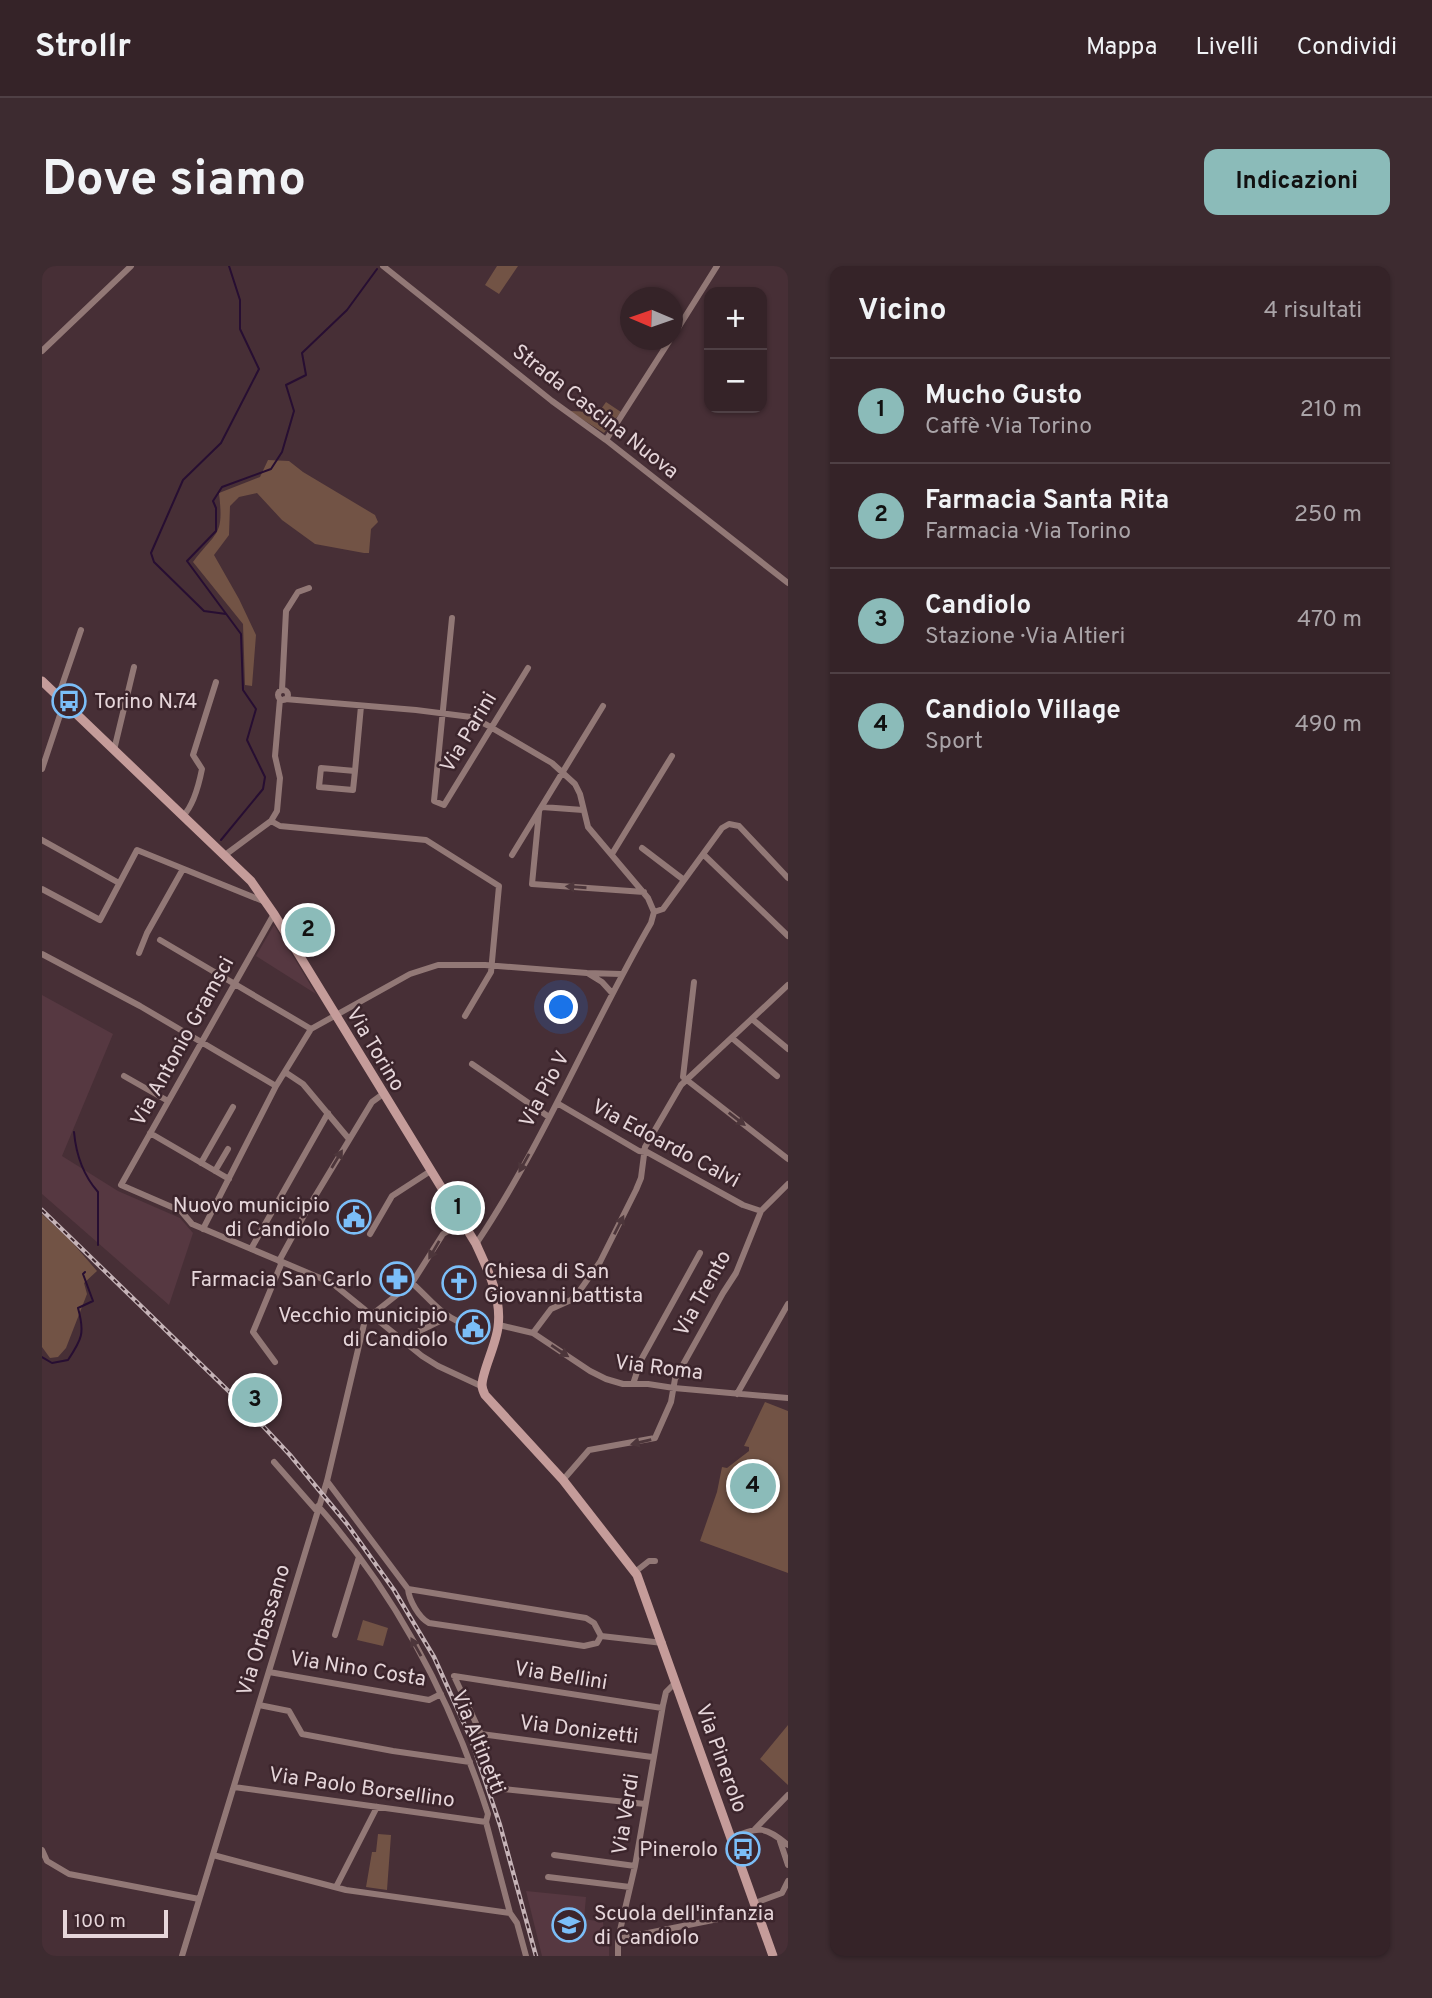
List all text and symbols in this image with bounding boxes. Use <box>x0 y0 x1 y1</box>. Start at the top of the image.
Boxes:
text: Strollr <box>35 27 131 69</box>
text: Mappa <box>1086 33 1157 63</box>
text: Livelli <box>1195 33 1259 63</box>
text: Condividi <box>1297 33 1397 63</box>
button: Indicazioni <box>1204 149 1390 215</box>
text: Dove siamo <box>42 151 306 213</box>
north arrow <box>620 287 683 350</box>
map controls <box>704 287 767 413</box>
button: + <box>704 287 767 350</box>
text: Vicino <box>858 293 947 330</box>
text: 4 risultati <box>1264 297 1362 326</box>
street label: Strada Cascina Nuova <box>506 339 684 486</box>
button: − <box>704 350 767 413</box>
text: Mucho Gusto <box>925 380 1082 413</box>
text: 1 <box>876 396 886 425</box>
text: 210 m <box>1300 396 1362 425</box>
text: Caffè · Via Torino <box>925 413 1092 442</box>
text: Farmacia Santa Rita <box>925 485 1169 518</box>
text: 2 <box>874 501 888 530</box>
text: 250 m <box>1294 501 1362 530</box>
text: Farmacia · Via Torino <box>925 518 1131 547</box>
text: Candiolo <box>925 590 1031 623</box>
text: 3 <box>874 606 888 635</box>
text: 470 m <box>1297 606 1362 635</box>
text: Stazione · Via Altieri <box>925 623 1125 652</box>
bus stop icon: Torino N.74 <box>50 682 88 720</box>
street label: Via Parini <box>435 687 504 778</box>
place label: Torino N.74 <box>94 689 197 716</box>
text: Candiolo Village <box>925 695 1121 728</box>
text: 4 <box>874 711 888 740</box>
text: 490 m <box>1295 711 1362 740</box>
text: Sport <box>925 728 983 757</box>
one-way arrow <box>564 881 586 892</box>
pin: 2 <box>285 904 331 956</box>
street label: Via Antonio Gramsci <box>125 952 241 1131</box>
your location <box>544 990 578 1024</box>
street label: Via Torino <box>339 1003 410 1097</box>
street label: Via Pio V <box>514 1047 577 1133</box>
street label: Via Edoardo Calvi <box>586 1094 744 1195</box>
one-way arrow <box>728 1112 746 1126</box>
one-way arrow <box>331 1150 343 1169</box>
one-way arrow <box>518 1153 530 1172</box>
pin: 1 <box>435 1182 481 1234</box>
place label: Nuovo municipio di Candiolo <box>173 1193 330 1244</box>
public building icon: Nuovo municipio di Candiolo <box>335 1198 373 1236</box>
one-way arrow <box>613 1215 624 1235</box>
one-way arrow <box>428 1240 440 1260</box>
street label: Via Trento <box>669 1246 738 1342</box>
place label: Chiesa di San Giovanni battista <box>484 1259 643 1310</box>
pharmacy icon: Farmacia San Carlo <box>378 1260 416 1298</box>
church icon: Chiesa di San Giovanni battista <box>440 1264 478 1302</box>
place label: Farmacia San Carlo <box>191 1267 372 1294</box>
place label: Vecchio municipio di Candiolo <box>278 1303 448 1354</box>
public building icon: Vecchio municipio di Candiolo <box>454 1308 492 1346</box>
one-way arrow <box>551 1344 569 1358</box>
street label: Via Roma <box>613 1350 705 1387</box>
pin: 3 <box>232 1374 278 1426</box>
one-way arrow <box>630 1437 652 1448</box>
pin: 4 <box>730 1460 776 1512</box>
street label: Via Orbassano <box>232 1561 297 1700</box>
one-way arrow <box>410 1637 422 1656</box>
street label: Via Nino Costa <box>288 1645 428 1694</box>
street label: Via Bellini <box>512 1656 609 1697</box>
street label: Via Altinetti <box>444 1686 511 1799</box>
street label: Via Pinerolo <box>688 1700 753 1817</box>
street label: Via Donizetti <box>518 1710 640 1751</box>
street label: Via Paolo Borsellino <box>267 1762 457 1815</box>
street label: Via Verdi <box>607 1772 646 1857</box>
bus stop icon: Pinerolo <box>724 1830 762 1868</box>
place label: Pinerolo <box>639 1837 718 1864</box>
place label: Scuola dell'infanzia di Candiolo <box>594 1901 774 1952</box>
school or university icon: Scuola dell'infanzia di Candiolo <box>550 1906 588 1944</box>
scale bar <box>63 1907 168 1939</box>
text: 100 m <box>74 1910 126 1934</box>

